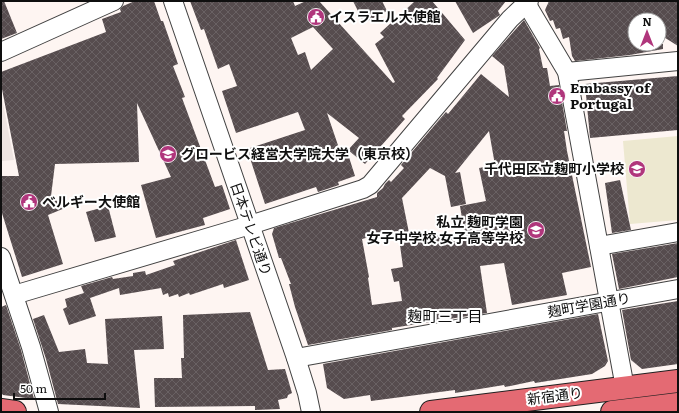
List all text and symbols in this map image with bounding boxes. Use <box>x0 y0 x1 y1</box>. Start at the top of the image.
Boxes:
place label: イスラエル大使館 <box>329 6 441 26</box>
public building icon: イスラエル大使館 <box>306 7 326 27</box>
north arrow <box>627 12 667 52</box>
text: N <box>642 13 652 29</box>
place label: Embassy of Portugal <box>570 77 652 113</box>
public building icon: Embassy of Portugal <box>547 86 567 106</box>
place label: グロービス経営大学院大学（東京校） <box>181 143 419 163</box>
school or university icon: グロービス経営大学院大学（東京校） <box>158 144 178 164</box>
place label: 千代田区立麹町小学校 <box>484 158 624 178</box>
school or university icon: 千代田区立麹町小学校 <box>627 159 647 179</box>
street label: 日本テレビ通り <box>227 179 277 278</box>
place label: ベルギー大使館 <box>42 191 140 211</box>
public building icon: ベルギー大使館 <box>19 192 39 212</box>
place label: 私立 麹町学園 女子中学校 女子高等学校 <box>366 211 523 247</box>
school or university icon: 私立 麹町学園 女子中学校 女子高等学校 <box>526 220 546 240</box>
street label: 麹町学園通り <box>546 287 632 321</box>
district label: 麹町三丁目 <box>407 304 483 327</box>
scale bar <box>14 375 105 401</box>
text: 50 m <box>20 379 47 397</box>
street label: 新宿通り <box>526 382 584 408</box>

